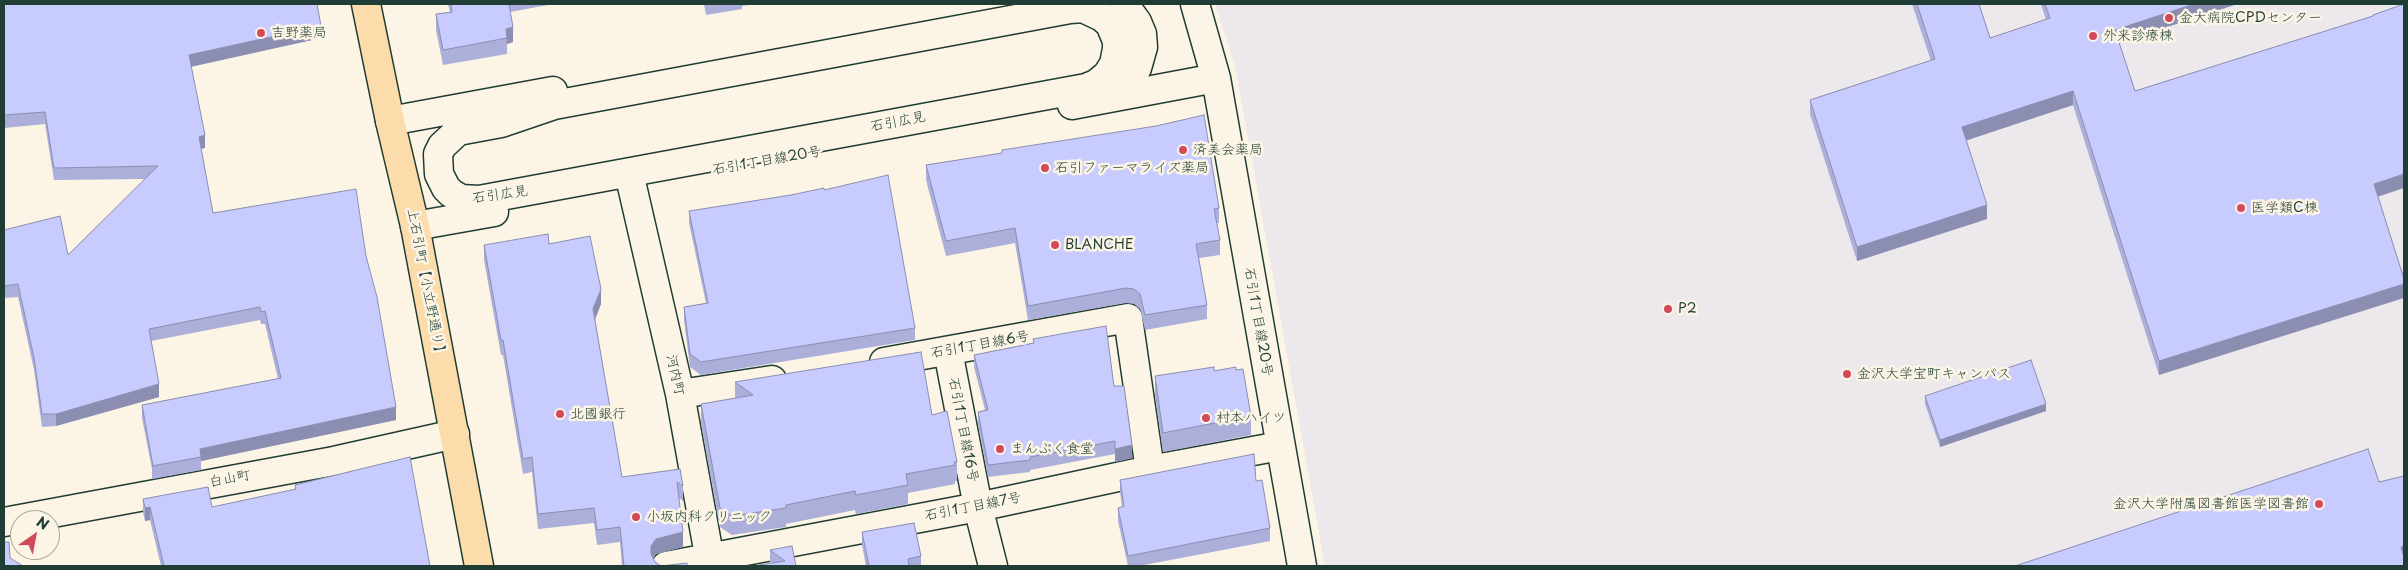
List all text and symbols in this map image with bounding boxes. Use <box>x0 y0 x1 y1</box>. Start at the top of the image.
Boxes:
place label: 金大病院CPDセンター <box>2179 10 2322 26</box>
marker: 金大病院CPDセンター <box>2163 12 2175 24</box>
place label: 吉野薬局 <box>271 25 327 41</box>
marker: 吉野薬局 <box>255 27 267 39</box>
place label: 外来診療棟 <box>2103 28 2173 44</box>
marker: 外来診療棟 <box>2087 30 2099 42</box>
street label: 石引広見 <box>869 108 927 136</box>
place label: 済美会薬局 <box>1193 142 1263 158</box>
street label: 石引1丁目線20号 <box>711 143 823 179</box>
marker: 済美会薬局 <box>1177 144 1189 156</box>
place label: 石引ファーマライズ薬局 <box>1055 160 1209 176</box>
marker: 石引ファーマライズ薬局 <box>1039 162 1051 174</box>
street label: 石引広見 <box>471 183 529 207</box>
place label: 医学類C棟 <box>2251 200 2318 216</box>
marker: 医学類C棟 <box>2235 202 2247 214</box>
street label: 上石引町【小立野通り】 <box>403 207 449 361</box>
place label: BLANCHE <box>1065 237 1134 253</box>
marker: BLANCHE <box>1049 239 1061 251</box>
street label: 石引1丁目線20号 <box>1240 266 1276 378</box>
place label: P2 <box>1678 301 1697 317</box>
marker: P2 <box>1662 303 1674 315</box>
street label: 石引1丁目線6号 <box>929 328 1031 362</box>
street label: 河内町 <box>662 353 688 397</box>
place label: 金沢大学宝町キャンパス <box>1857 366 2011 382</box>
marker: 金沢大学宝町キャンパス <box>1841 368 1853 380</box>
street label: 石引1丁目線16号 <box>945 376 981 484</box>
place label: 北國銀行 <box>570 406 626 422</box>
marker: 北國銀行 <box>554 408 566 420</box>
place label: 村本ハイツ <box>1216 410 1286 426</box>
marker: 村本ハイツ <box>1200 412 1212 424</box>
place label: まんぷく食堂 <box>1010 441 1094 457</box>
marker: まんぷく食堂 <box>994 443 1006 455</box>
street label: 白山町 <box>208 467 252 491</box>
street label: 石引1丁目線7号 <box>923 489 1023 525</box>
place label: 金沢大学附属図書館医学図書館 <box>2113 496 2309 512</box>
marker: 金沢大学附属図書館医学図書館 <box>2313 498 2325 510</box>
place label: 小坂内科クリニック <box>646 509 772 525</box>
north arrow <box>10 510 60 560</box>
text: N <box>33 511 53 535</box>
marker: 小坂内科クリニック <box>630 511 642 523</box>

